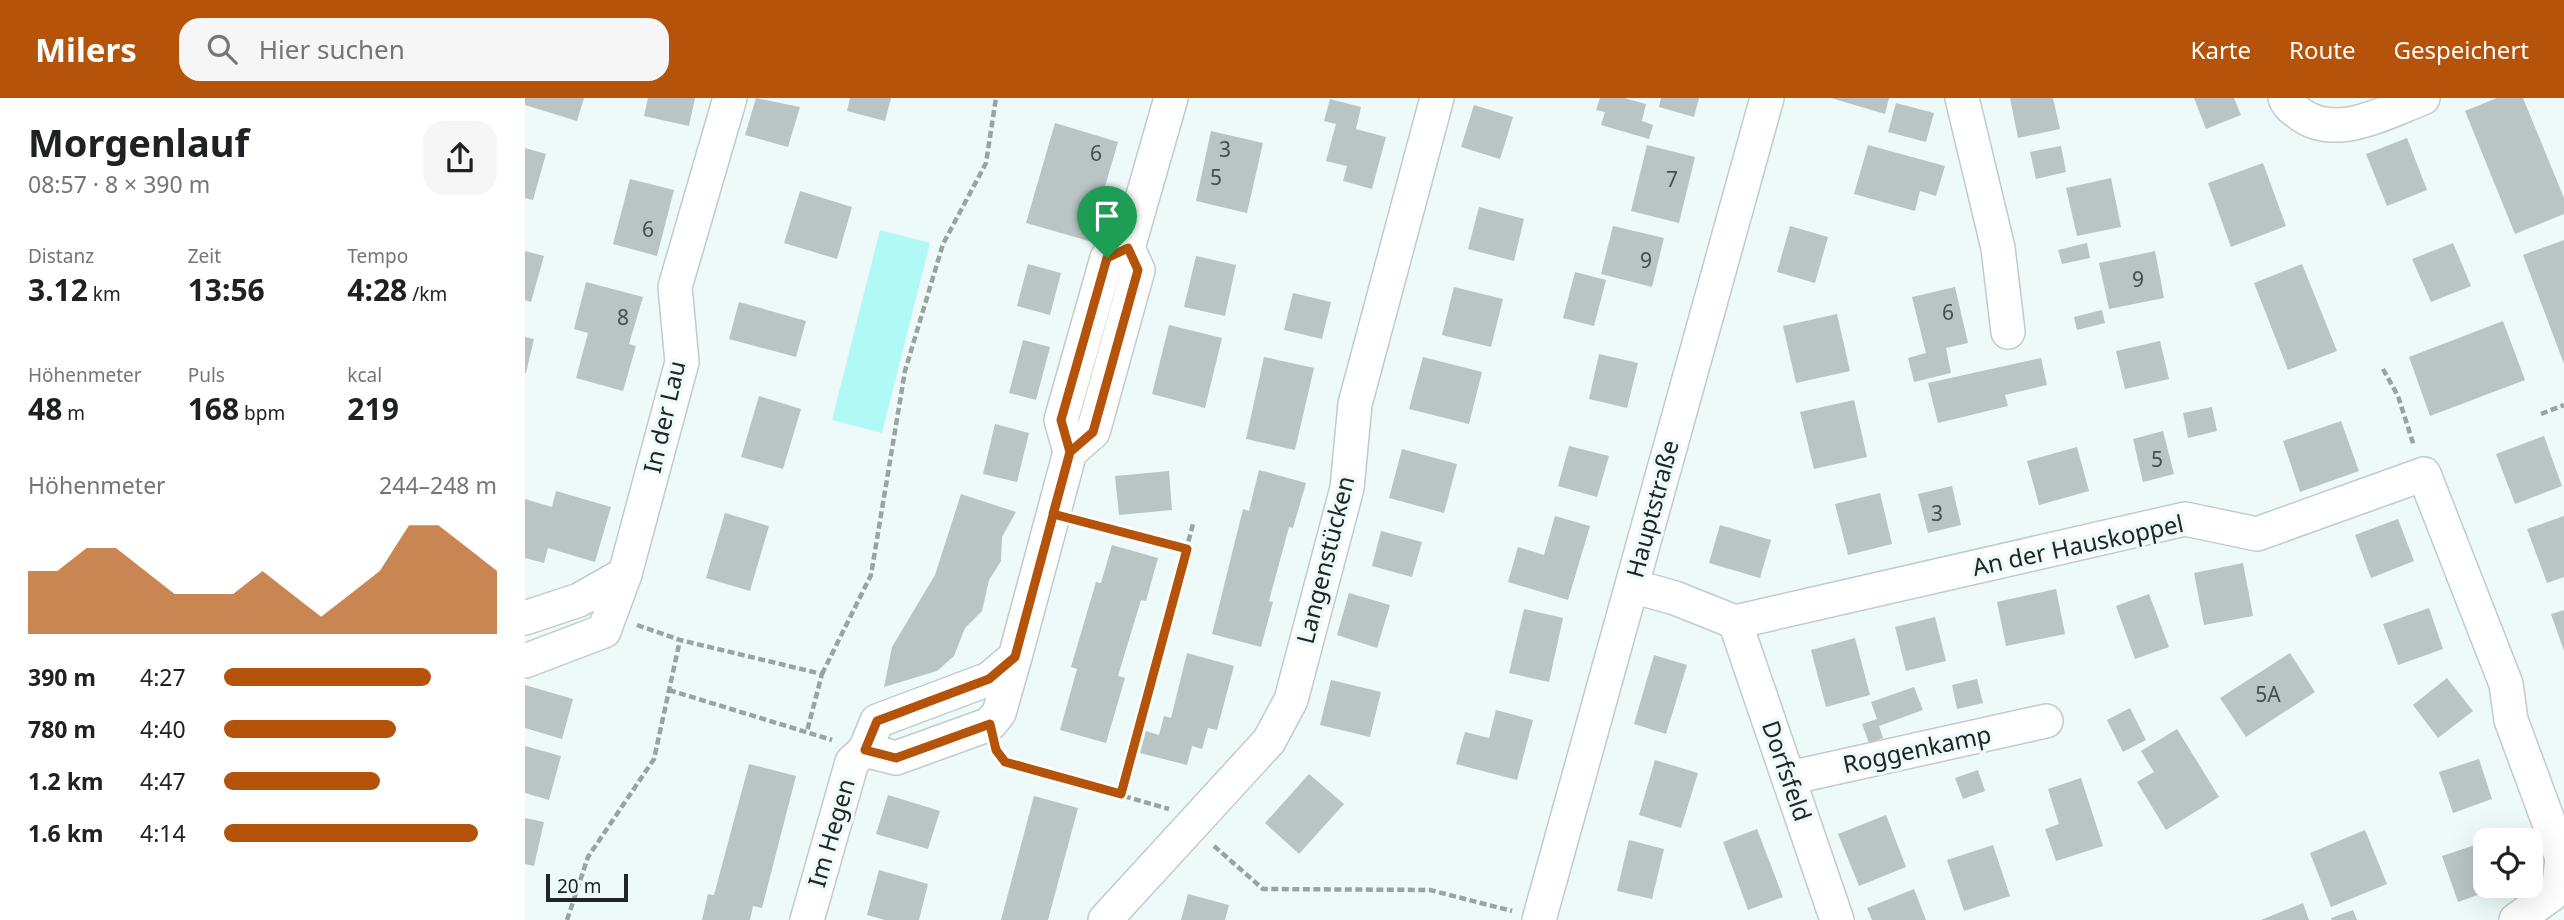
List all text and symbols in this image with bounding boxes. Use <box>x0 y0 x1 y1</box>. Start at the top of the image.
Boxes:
search box <box>179 18 669 81</box>
text: Milers <box>35 27 137 72</box>
icon: search <box>203 30 241 68</box>
text: Hier suchen <box>259 31 405 67</box>
text: Karte <box>2191 33 2251 66</box>
text: Route <box>2289 33 2356 66</box>
text: Gespeichert <box>2394 33 2529 66</box>
text: Morgenlauf <box>28 116 249 168</box>
button: share <box>423 121 497 195</box>
house number: 3 <box>1219 135 1231 163</box>
house number: 6 <box>1090 139 1102 167</box>
house number: 5 <box>1210 163 1222 191</box>
house number: 7 <box>1666 165 1678 193</box>
text: 08:57 · 8 × 390 m <box>28 168 210 200</box>
pin <box>1077 186 1137 258</box>
icon: arrive <box>1088 197 1126 235</box>
house number: 6 <box>642 215 654 243</box>
text: Distanz <box>28 243 94 269</box>
text: Zeit <box>188 243 221 269</box>
text: Tempo <box>347 243 408 269</box>
house number: 9 <box>1640 246 1652 274</box>
house number: 9 <box>2132 265 2144 293</box>
text: 3.12 <box>28 269 88 310</box>
text: 13:56 <box>188 269 265 310</box>
text: 4:28 <box>347 269 407 310</box>
text: km <box>88 281 121 307</box>
text: /km <box>407 281 447 307</box>
house number: 6 <box>1942 298 1954 326</box>
house number: 8 <box>617 303 629 331</box>
street label: In der Lau <box>635 357 692 476</box>
text: Höhenmeter <box>28 362 142 388</box>
text: Puls <box>188 362 225 388</box>
text: kcal <box>347 362 382 388</box>
text: 48 <box>28 388 62 429</box>
text: 168 <box>188 388 239 429</box>
text: 219 <box>347 388 399 429</box>
text: m <box>62 400 85 426</box>
text: bpm <box>239 400 285 426</box>
street label: Hauptstraße <box>1617 436 1686 581</box>
house number: 5 <box>2151 445 2163 473</box>
text: Höhenmeter <box>28 469 166 501</box>
text: 244–248 m <box>379 469 497 501</box>
street label: Langenstücken <box>1288 472 1361 647</box>
house number: 3 <box>1931 499 1943 527</box>
street label: An der Hauskoppel <box>1969 506 2186 583</box>
text: 390 m <box>28 661 96 693</box>
text: 4:27 <box>140 661 186 693</box>
house number: 5A <box>2255 680 2281 708</box>
text: 780 m <box>28 713 96 745</box>
text: 4:40 <box>140 713 186 745</box>
street label: Dorfsfeld <box>1755 716 1820 825</box>
street label: Roggenkamp <box>1839 717 1994 780</box>
text: 1.2 km <box>28 765 103 797</box>
text: 4:47 <box>140 765 186 797</box>
street label: Im Hegen <box>799 775 862 891</box>
text: 1.6 km <box>28 817 103 849</box>
text: 4:14 <box>140 817 186 849</box>
map controls <box>2473 828 2543 898</box>
button: locate <box>2473 828 2543 898</box>
scale bar <box>546 871 628 903</box>
text: 20 m <box>557 873 601 899</box>

